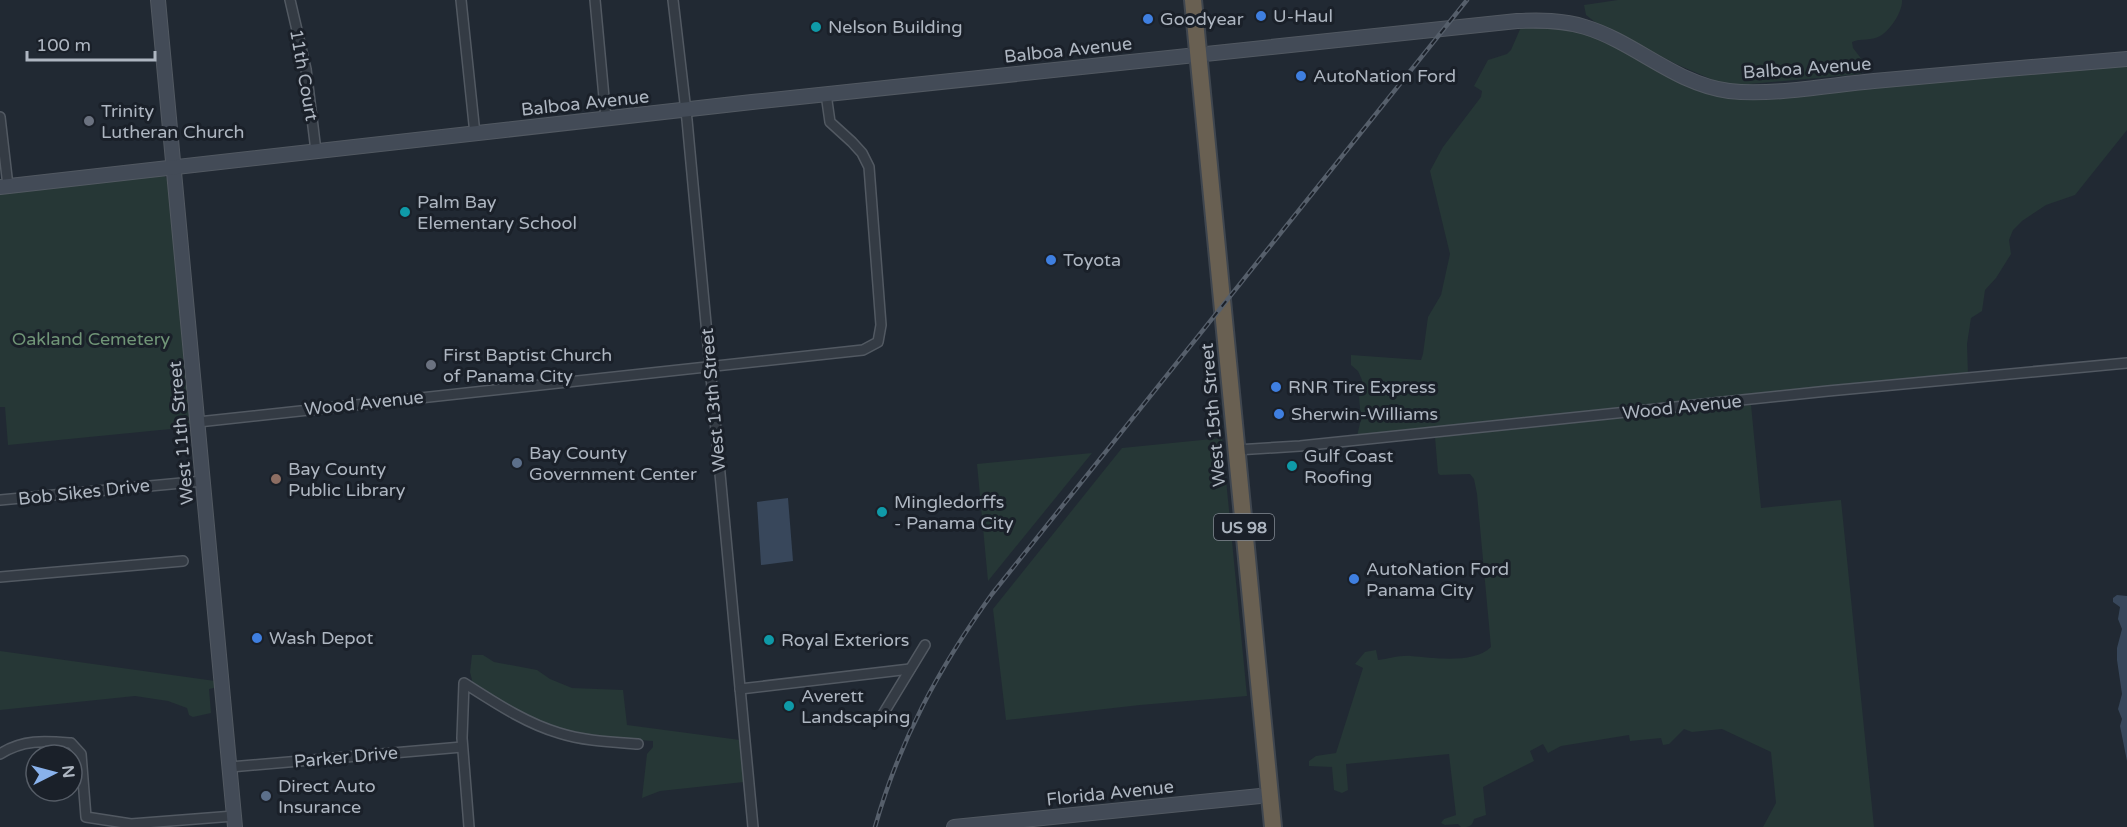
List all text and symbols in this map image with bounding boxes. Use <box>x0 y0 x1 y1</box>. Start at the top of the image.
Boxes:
place label: U-Haul <box>1273 5 1333 27</box>
place label: Goodyear <box>1160 8 1244 30</box>
marker: U-Haul <box>1254 9 1268 23</box>
marker: Goodyear <box>1141 12 1155 26</box>
place label: Nelson Building <box>828 16 963 38</box>
marker: Nelson Building <box>809 20 823 34</box>
scale bar <box>27 24 154 62</box>
street label: 11th Court <box>285 27 323 123</box>
street label: Balboa Avenue <box>1003 32 1133 68</box>
text: 100 m <box>36 34 91 56</box>
street label: Balboa Avenue <box>1742 53 1872 83</box>
place label: AutoNation Ford <box>1313 65 1456 87</box>
marker: AutoNation Ford <box>1294 69 1308 83</box>
street label: Balboa Avenue <box>520 85 650 121</box>
place label: Trinity Lutheran Church <box>101 100 245 143</box>
marker: Trinity Lutheran Church <box>82 114 96 128</box>
place label: Palm Bay Elementary School <box>417 191 577 234</box>
marker: Palm Bay Elementary School <box>398 205 412 219</box>
place label: Toyota <box>1063 249 1121 271</box>
marker: Toyota <box>1044 253 1058 267</box>
street label: West 13th Street <box>696 327 730 473</box>
park label: Oakland Cemetery <box>12 328 171 350</box>
street label: West 15th Street <box>1196 342 1230 488</box>
place label: First Baptist Church of Panama City <box>443 344 612 387</box>
marker: First Baptist Church of Panama City <box>424 358 438 372</box>
street label: West 11th Street <box>164 360 198 506</box>
place label: RNR Tire Express <box>1288 376 1436 398</box>
marker: RNR Tire Express <box>1269 380 1283 394</box>
street label: Wood Avenue <box>303 386 425 420</box>
street label: Wood Avenue <box>1621 390 1743 424</box>
place label: Sherwin-Williams <box>1291 403 1438 425</box>
marker: Sherwin-Williams <box>1272 407 1286 421</box>
place label: Bay County Government Center <box>529 442 697 485</box>
place label: Gulf Coast Roofing <box>1304 445 1393 488</box>
marker: Bay County Government Center <box>510 456 524 470</box>
place label: Bay County Public Library <box>288 458 406 501</box>
marker: Gulf Coast Roofing <box>1285 459 1299 473</box>
marker: Bay County Public Library <box>269 472 283 486</box>
street label: Bob Sikes Drive <box>17 474 151 510</box>
place label: Mingledorffs - Panama City <box>894 491 1014 534</box>
marker: Mingledorffs - Panama City <box>875 505 889 519</box>
road number: US 98 <box>1214 514 1274 540</box>
place label: AutoNation Ford Panama City <box>1366 558 1509 601</box>
marker: AutoNation Ford Panama City <box>1347 572 1361 586</box>
place label: Wash Depot <box>269 627 373 649</box>
place label: Royal Exteriors <box>781 629 909 651</box>
marker: Wash Depot <box>250 631 264 645</box>
marker: Royal Exteriors <box>762 633 776 647</box>
place label: Averett Landscaping <box>801 685 910 728</box>
marker: Averett Landscaping <box>782 699 796 713</box>
street label: Parker Drive <box>293 741 399 773</box>
north arrow <box>24 743 84 803</box>
text: N <box>57 764 79 779</box>
place label: Direct Auto Insurance <box>278 775 376 818</box>
street label: Florida Avenue <box>1045 775 1175 811</box>
marker: Direct Auto Insurance <box>259 789 273 803</box>

